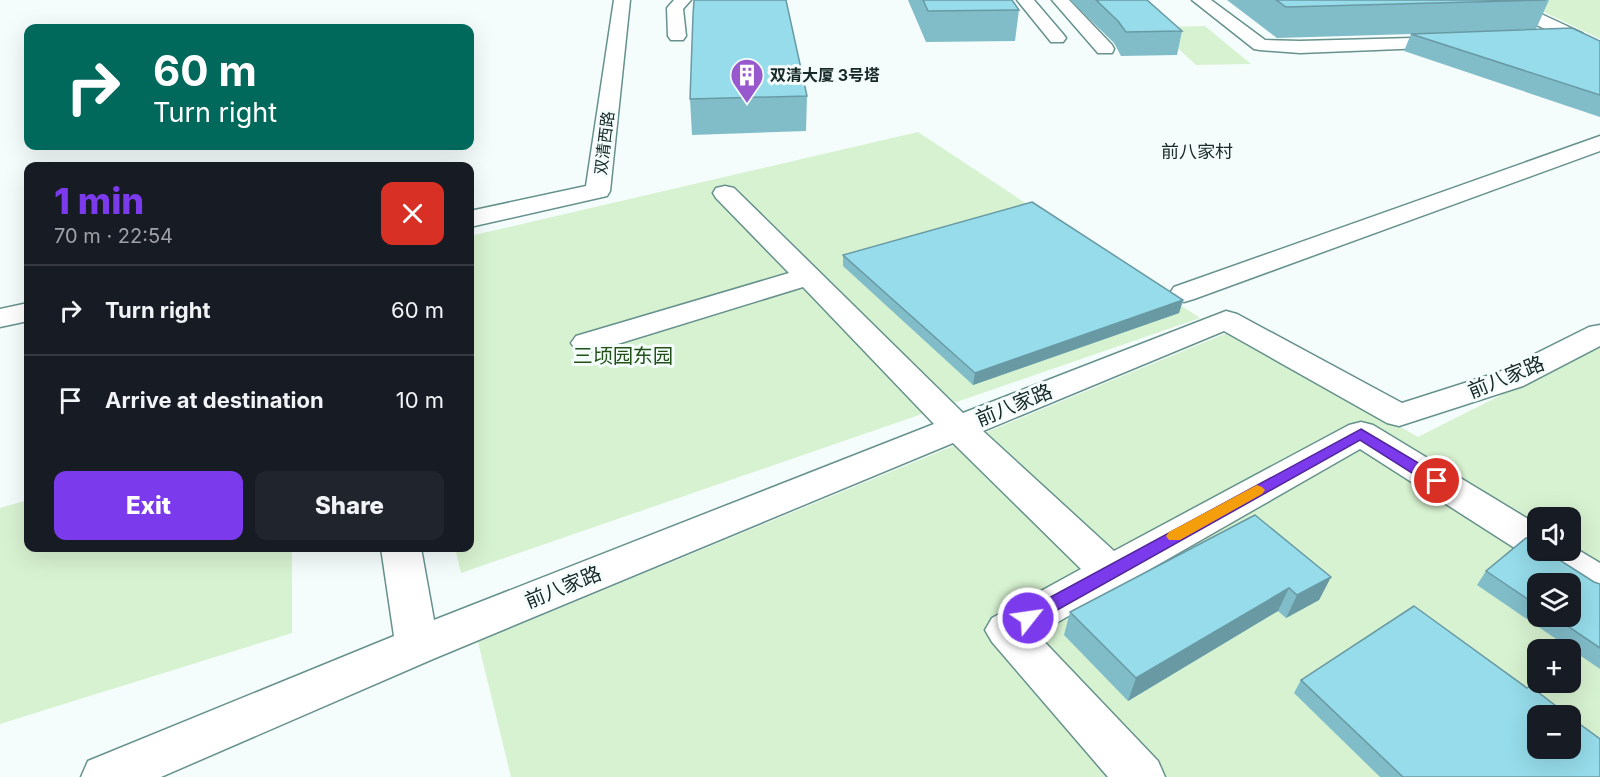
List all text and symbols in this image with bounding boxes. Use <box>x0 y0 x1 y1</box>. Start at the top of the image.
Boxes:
text: 60 m <box>153 45 257 96</box>
icon: right <box>54 48 132 126</box>
building icon: 双清大厦 3号塔 <box>729 57 765 104</box>
place label: 双清大厦 3号塔 <box>770 65 880 85</box>
text: Turn right <box>153 96 277 129</box>
street label: 双清西路 <box>590 110 618 176</box>
district label: 前八家村 <box>1161 141 1233 162</box>
text: 1 min <box>54 179 144 223</box>
button: close <box>381 182 444 245</box>
text: 70 m · 22:54 <box>54 224 173 248</box>
icon: right <box>54 294 87 327</box>
text: Turn right <box>105 297 211 323</box>
text: 60 m <box>391 297 444 323</box>
park label: 三顷园东园 <box>573 344 673 368</box>
street label: 前八家路 <box>1464 351 1548 403</box>
street label: 前八家路 <box>972 379 1056 431</box>
icon: arrive <box>54 384 87 417</box>
text: Arrive at destination <box>105 387 324 413</box>
text: 10 m <box>396 387 444 413</box>
pin <box>1411 455 1462 506</box>
icon: arrive <box>1420 464 1453 497</box>
button: Exit <box>54 471 243 540</box>
button: Share <box>255 471 444 540</box>
map controls <box>1527 507 1581 759</box>
button: sound <box>1527 507 1581 561</box>
street label: 前八家路 <box>521 561 605 613</box>
button: layers <box>1527 573 1581 627</box>
position arrow <box>996 586 1060 650</box>
button: + <box>1527 639 1581 693</box>
button: − <box>1527 705 1581 759</box>

